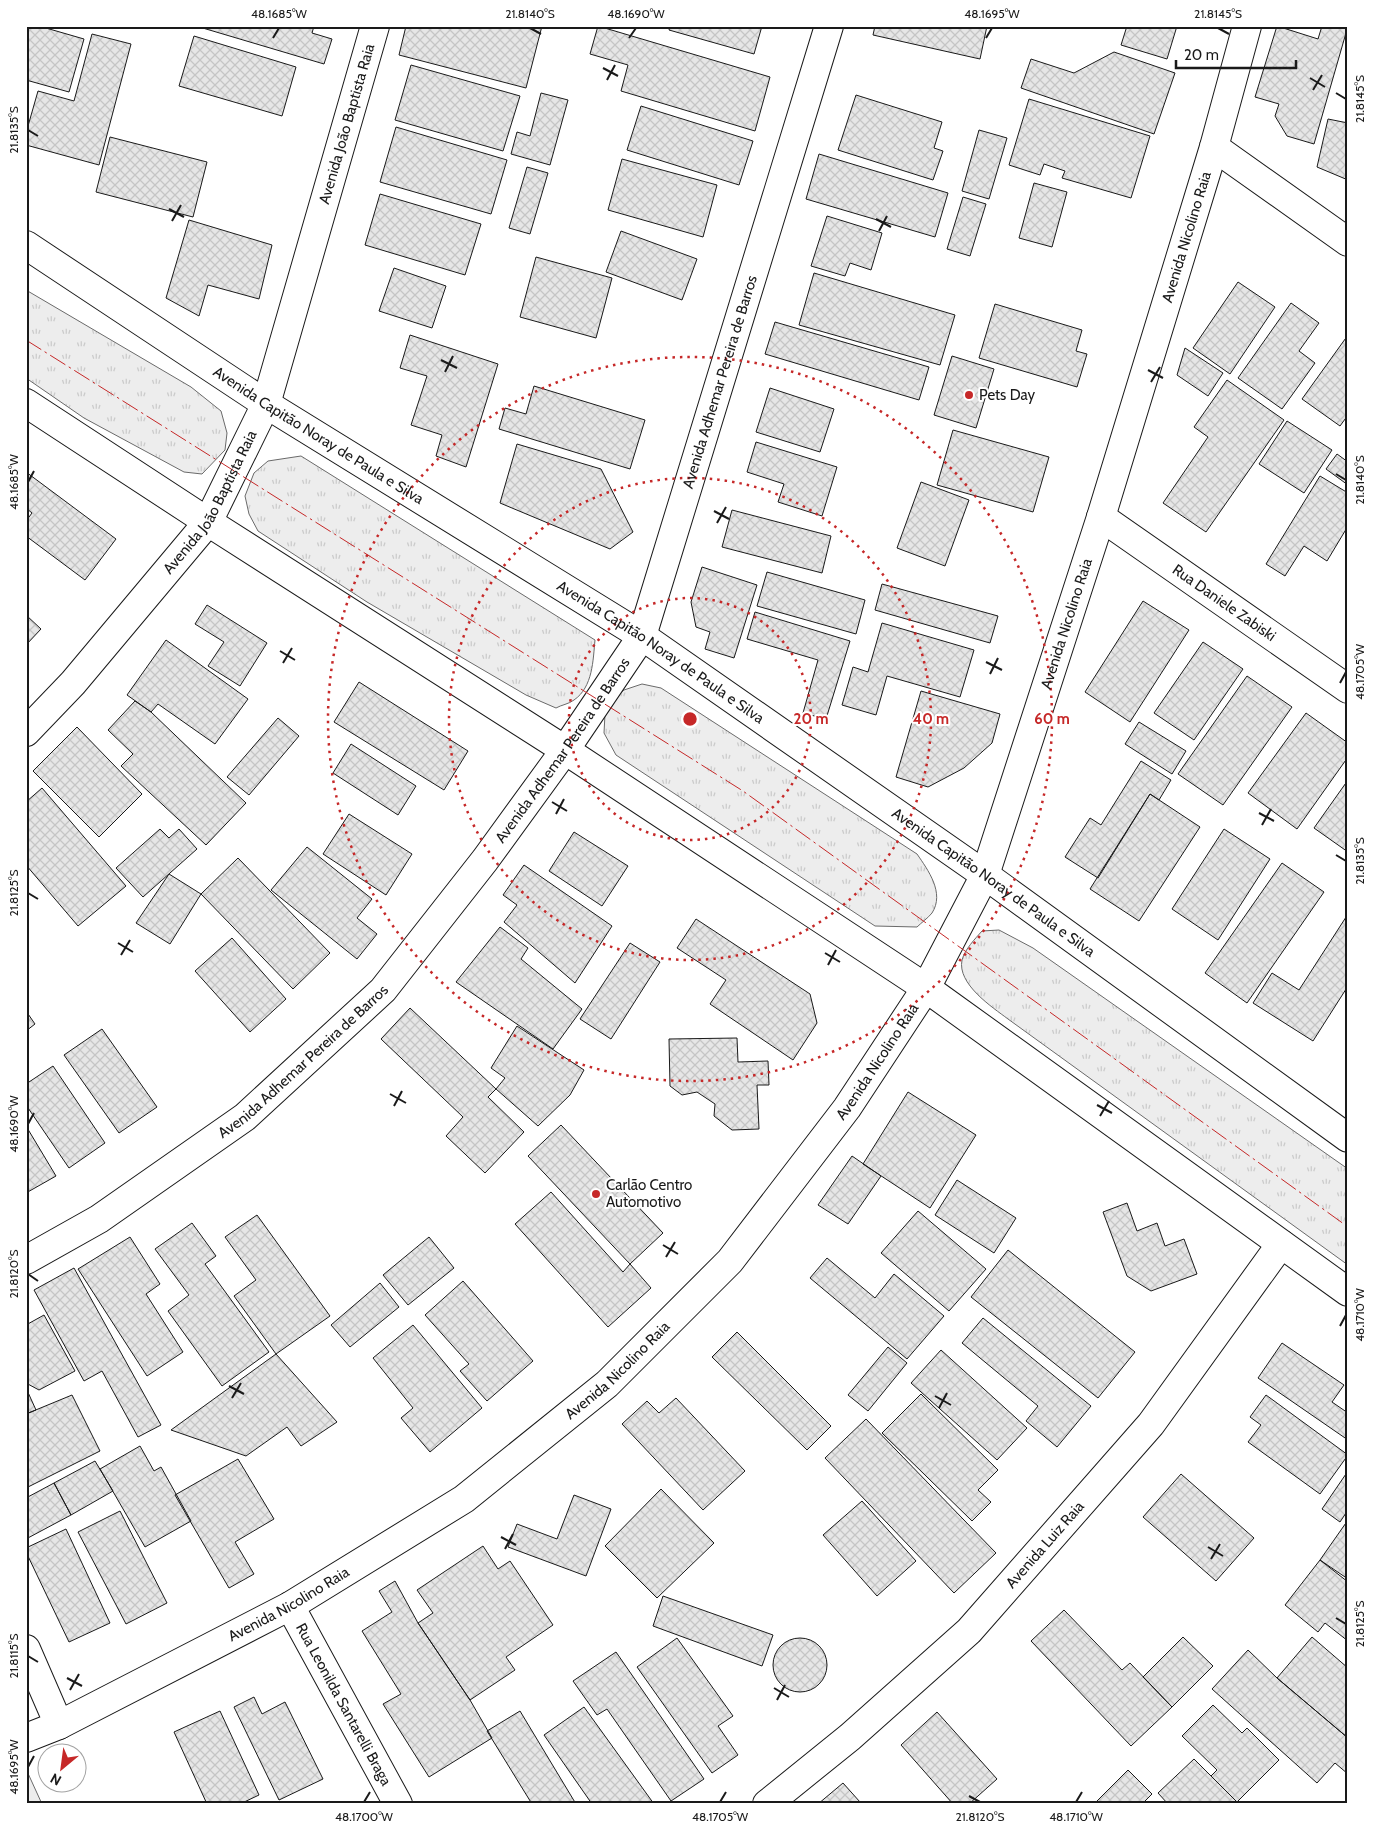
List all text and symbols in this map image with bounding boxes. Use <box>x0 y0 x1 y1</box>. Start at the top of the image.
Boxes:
text: 48.1685°W <box>251 6 308 21</box>
text: 21.8140°S <box>505 6 555 21</box>
text: 48.1690°W <box>607 6 665 21</box>
text: 48.1695°W <box>964 6 1020 21</box>
text: 21.8145°S <box>1194 6 1242 21</box>
scale bar <box>1176 38 1296 70</box>
street label: Avenida João Baptista Raia <box>315 41 379 206</box>
text: 20 m <box>1184 46 1219 64</box>
text: 21.8145°S <box>1352 75 1367 123</box>
text: 21.8135°S <box>6 106 21 154</box>
street label: Avenida Nicolino Raia <box>1158 168 1215 305</box>
street label: Avenida Adhemar Pereira de Barros <box>679 273 761 491</box>
street label: Avenida Capitão Noray de Paula e Silva <box>210 363 428 508</box>
place label: Pets Day <box>979 386 1035 404</box>
marker: Pets Day <box>963 389 975 401</box>
street label: Avenida João Baptista Raia <box>159 427 261 578</box>
text: 48.1685°W <box>6 453 21 510</box>
text: 21.8140°S <box>1352 455 1367 505</box>
street label: Avenida Nicolino Raia <box>1037 555 1096 691</box>
street label: Rua Daniele Zabiski <box>1169 560 1279 645</box>
street label: Avenida Capitão Noray de Paula e Silva <box>554 577 768 728</box>
text: 48.1705°W <box>1352 643 1367 700</box>
street label: Avenida Adhemar Pereira de Barros <box>492 654 634 846</box>
centre of rings <box>681 710 699 728</box>
text: 20 m <box>794 710 828 728</box>
text: 40 m <box>913 710 949 728</box>
text: 60 m <box>1034 710 1070 728</box>
street label: Avenida Capitão Noray de Paula e Silva <box>889 804 1099 961</box>
text: 21.8135°S <box>1352 837 1367 885</box>
text: 21.8125°S <box>6 869 21 917</box>
street label: Avenida Adhemar Pereira de Barros <box>215 982 392 1142</box>
street label: Avenida Nicolino Raia <box>832 999 923 1124</box>
text: 48.1690°W <box>6 1095 21 1153</box>
place label: Carlão Centro Automotivo <box>606 1176 692 1211</box>
marker: Carlão Centro Automotivo <box>590 1188 602 1200</box>
text: 21.8120°S <box>6 1249 21 1299</box>
text: 48.1710°W <box>1352 1288 1367 1342</box>
street label: Avenida Nicolino Raia <box>562 1317 674 1423</box>
street label: Avenida Luiz Raia <box>1002 1497 1088 1592</box>
street label: Avenida Nicolino Raia <box>225 1562 353 1645</box>
text: 21.8125°S <box>1352 1600 1367 1648</box>
street label: Rua Leonilda Santarelli Braga <box>292 1620 396 1789</box>
text: 21.8115°S <box>6 1634 21 1678</box>
text: 48.1695°W <box>6 1739 21 1795</box>
north arrow <box>38 1742 88 1792</box>
text: N <box>47 1769 64 1790</box>
text: 48.1700°W <box>335 1809 394 1824</box>
text: 48.1705°W <box>692 1809 749 1824</box>
text: 21.8120°S <box>955 1809 1005 1824</box>
text: 48.1710°W <box>1049 1809 1103 1824</box>

